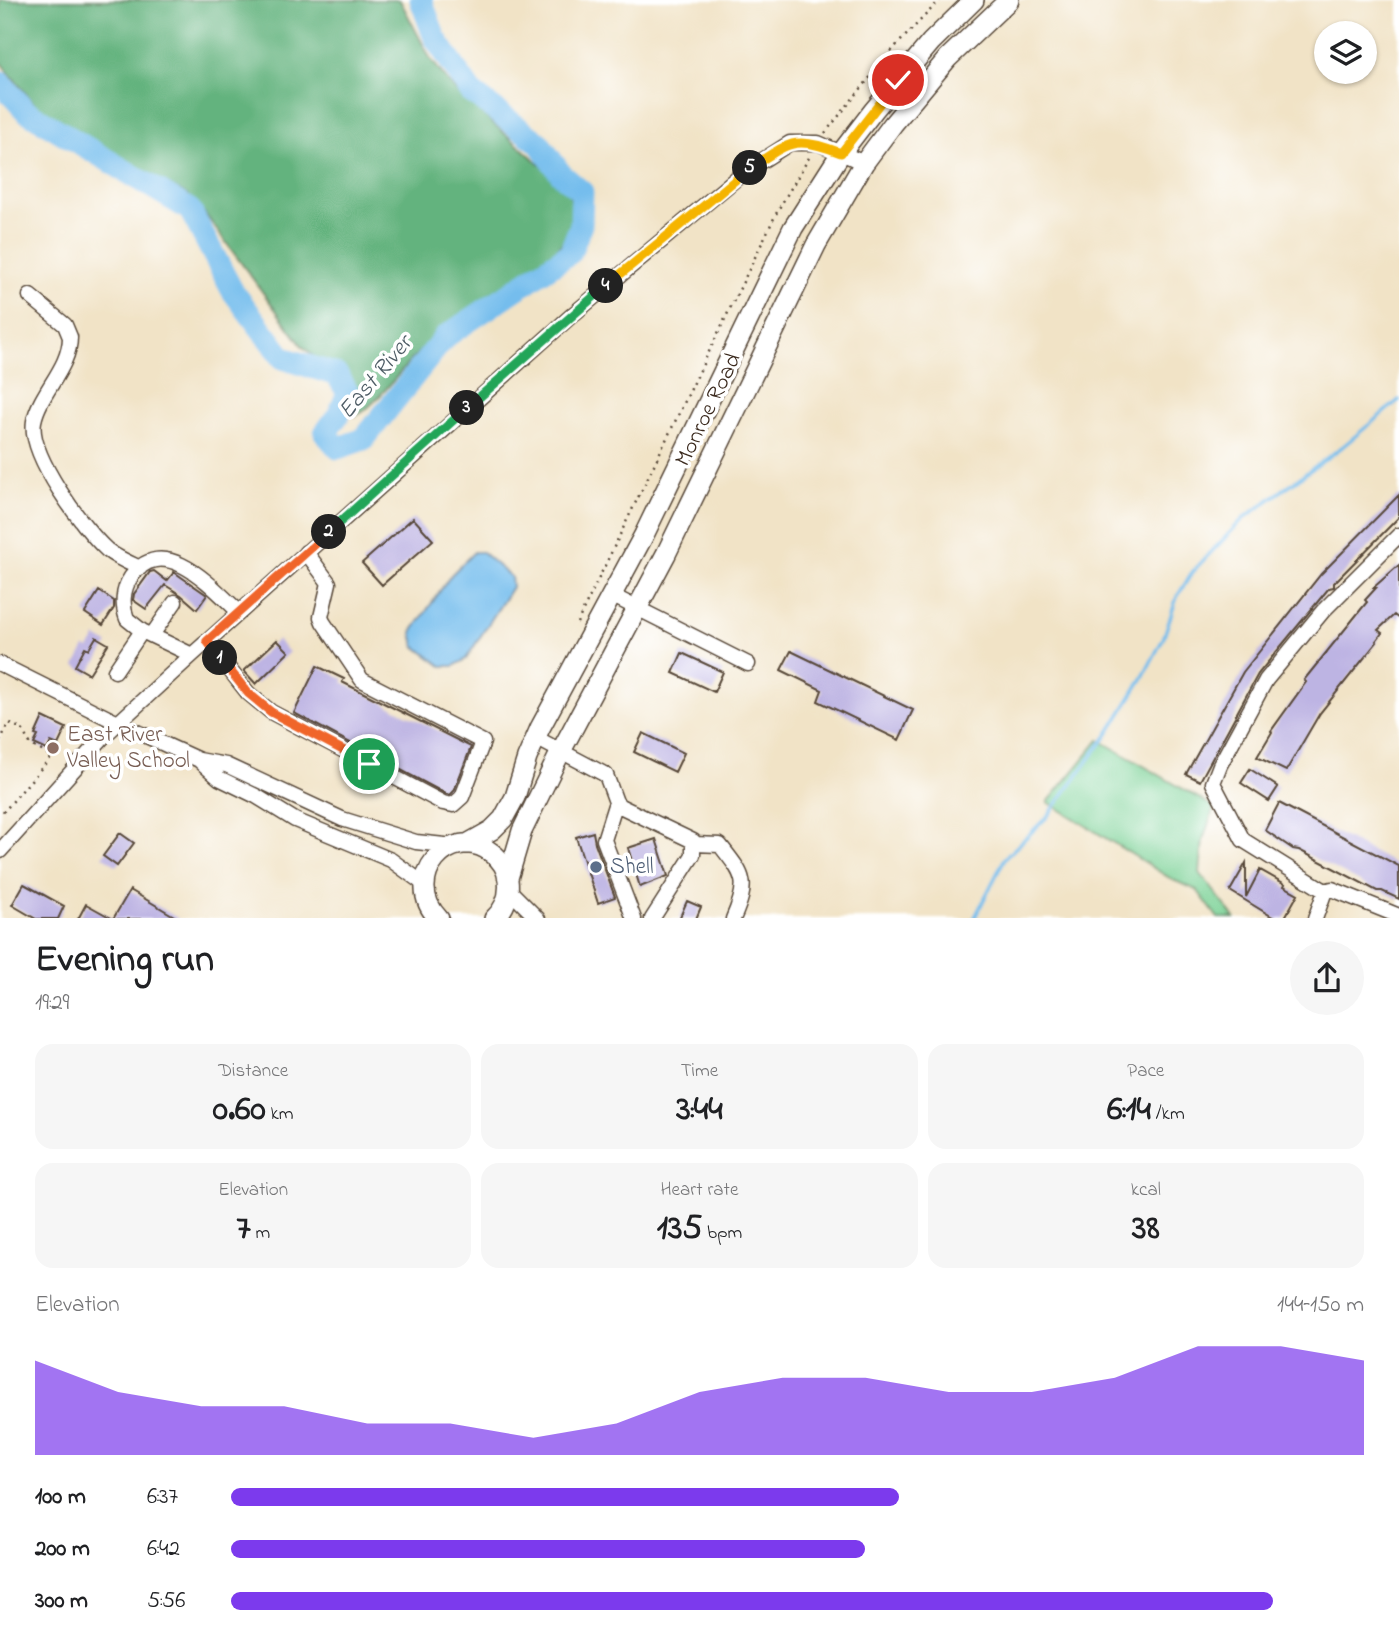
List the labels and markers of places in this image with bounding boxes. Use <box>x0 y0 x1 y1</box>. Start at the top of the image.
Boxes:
pin <box>868 50 928 110</box>
pin: 5 <box>732 150 768 186</box>
pin: 4 <box>588 268 624 304</box>
pin: 3 <box>449 390 484 426</box>
pin: 2 <box>312 514 346 550</box>
pin: 1 <box>202 640 238 676</box>
place label: East River Valley School <box>66 719 190 780</box>
pin <box>339 734 399 794</box>
marker: East River Valley School <box>45 740 61 756</box>
place label: Shell <box>610 851 654 884</box>
marker: Shell <box>588 859 604 875</box>

